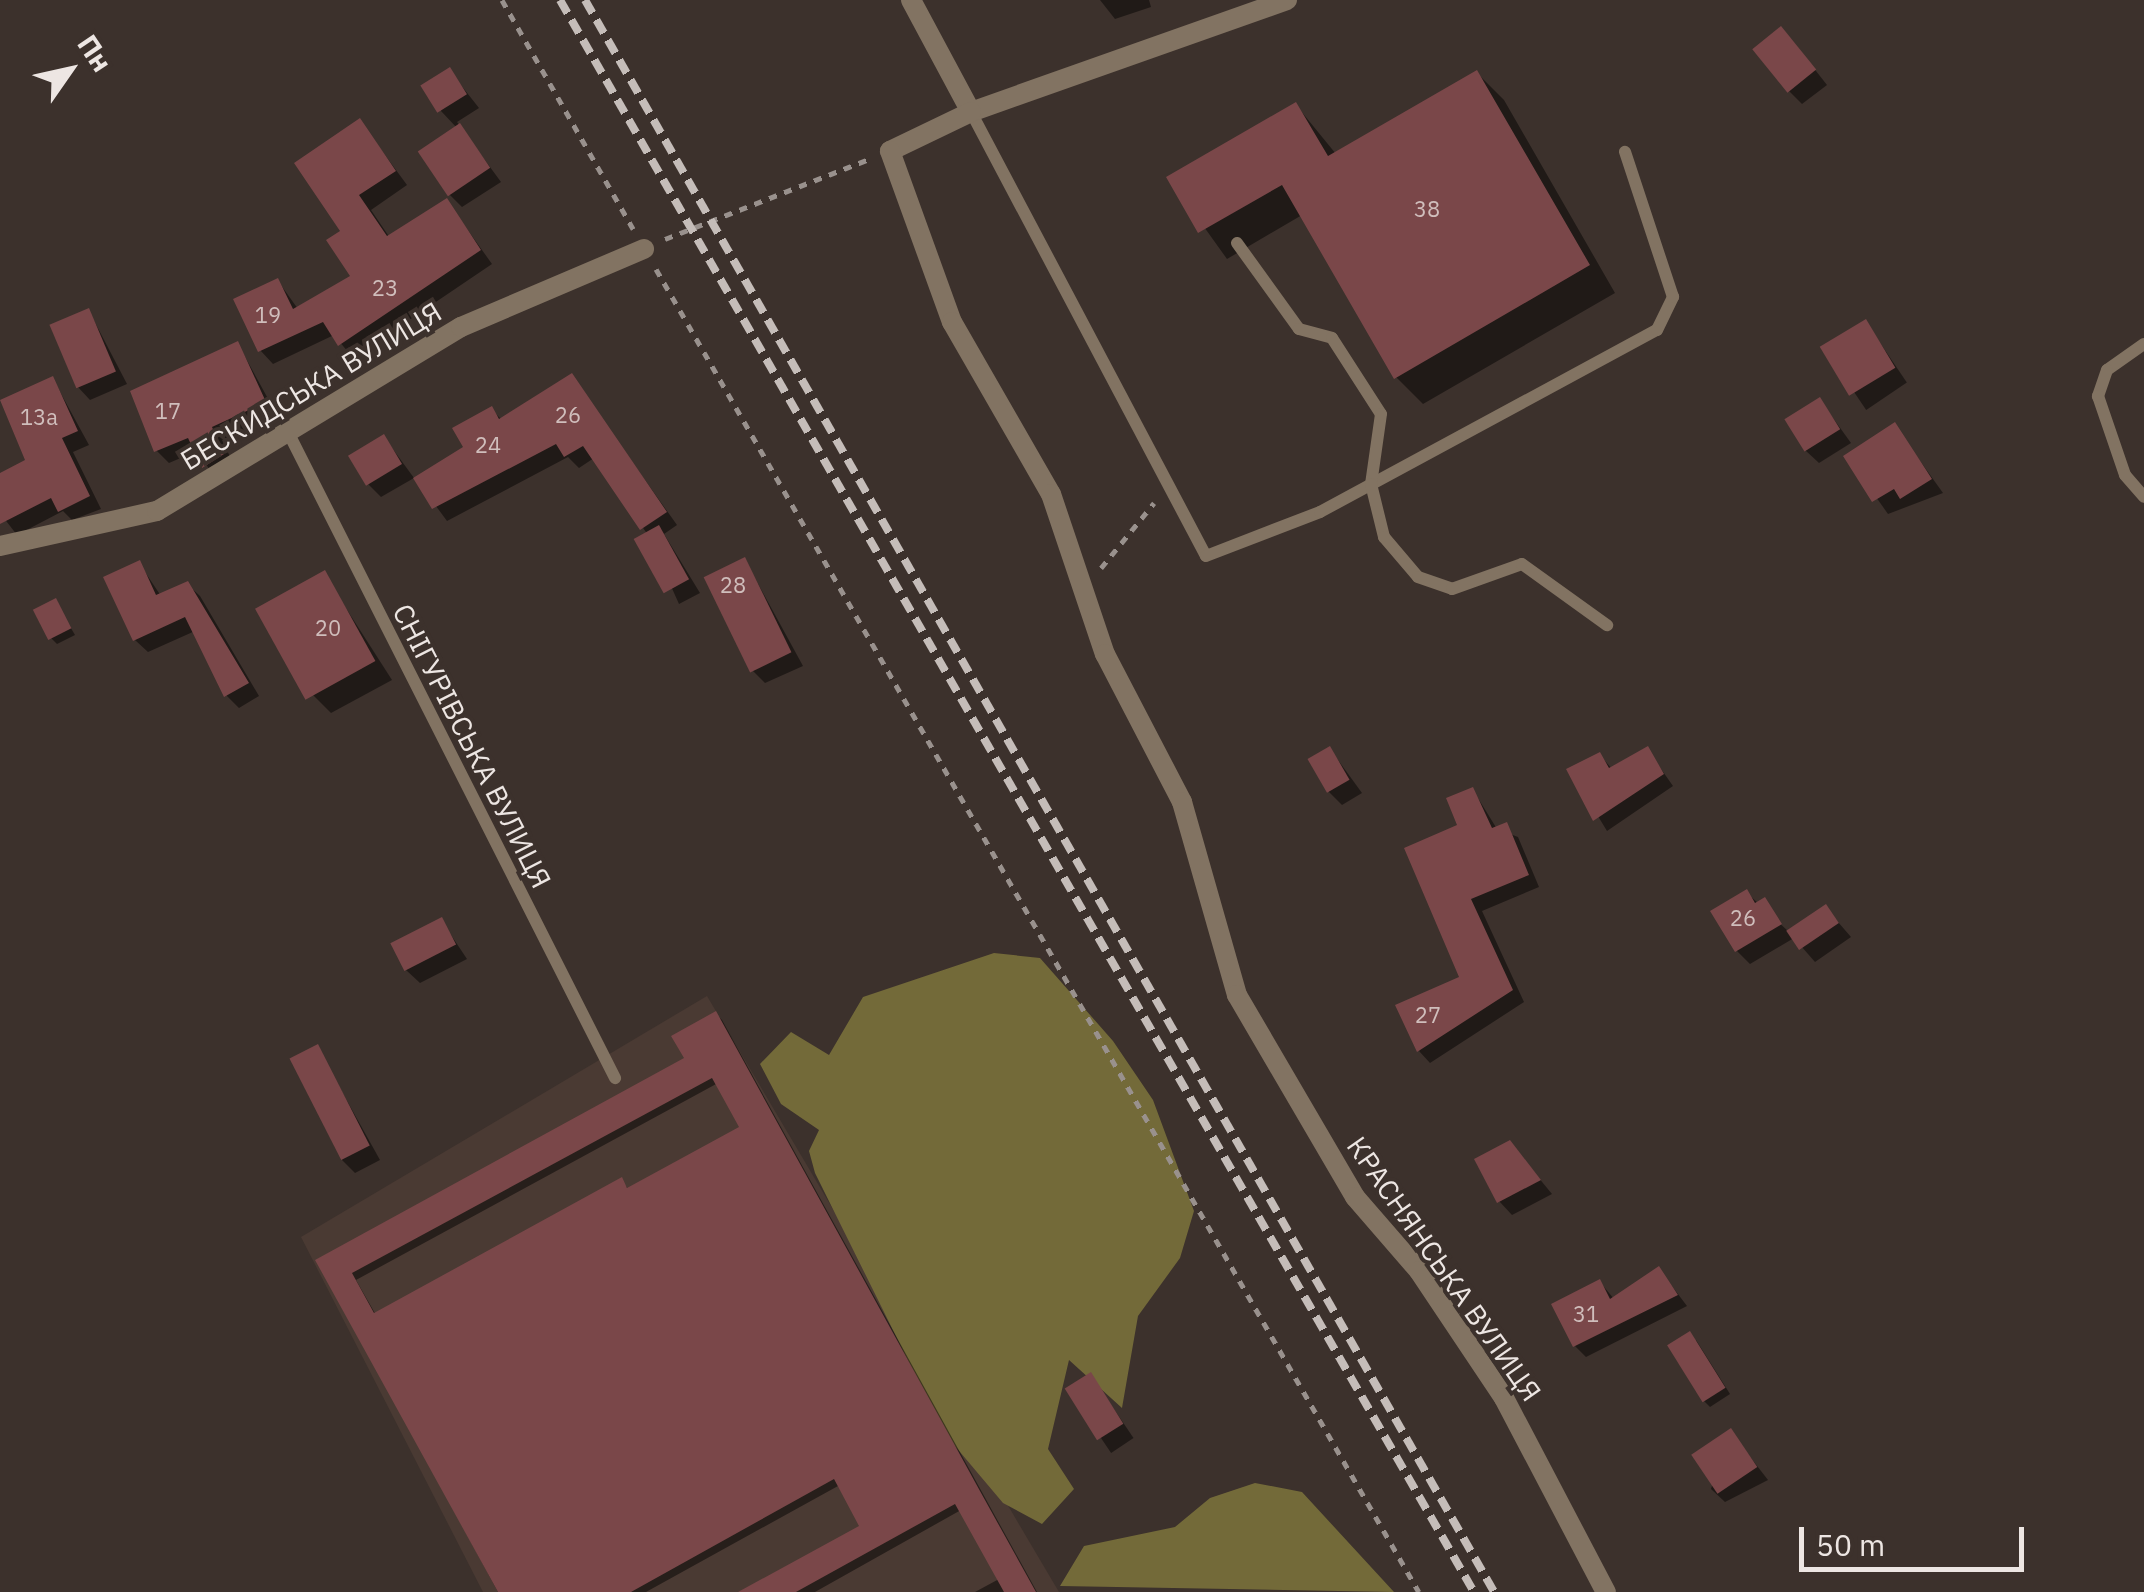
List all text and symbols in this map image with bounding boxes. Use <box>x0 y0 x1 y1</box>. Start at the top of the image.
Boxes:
north arrow <box>20 20 120 120</box>
text: Пн <box>70 27 121 79</box>
house number: 38 <box>1414 196 1440 222</box>
house number: 23 <box>372 275 398 301</box>
street label: БЕСКИДСЬКА ВУЛИЦЯ <box>175 295 447 477</box>
house number: 19 <box>255 302 281 328</box>
house number: 17 <box>155 398 181 424</box>
house number: 26 <box>555 402 581 428</box>
house number: 13а <box>20 404 58 430</box>
house number: 24 <box>475 432 501 458</box>
house number: 28 <box>720 572 746 598</box>
street label: СНІГУРІВСЬКА ВУЛИЦЯ <box>386 598 558 894</box>
house number: 20 <box>315 615 341 641</box>
house number: 26 <box>1730 905 1756 931</box>
house number: 27 <box>1415 1002 1441 1028</box>
street label: КРАСНЯНСЬКА ВУЛИЦЯ <box>1340 1130 1548 1408</box>
house number: 31 <box>1573 1301 1599 1327</box>
scale bar <box>1804 1507 2029 1569</box>
text: 50 m <box>1816 1525 1885 1564</box>

